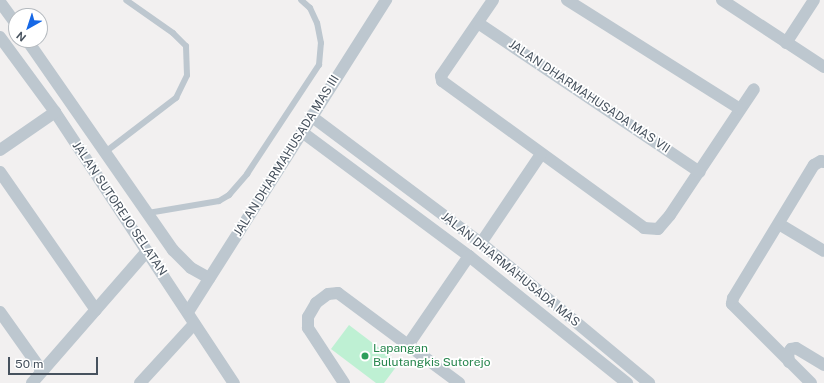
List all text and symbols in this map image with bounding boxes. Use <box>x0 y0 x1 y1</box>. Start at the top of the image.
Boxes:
north arrow <box>8 8 48 48</box>
text: N <box>14 29 28 44</box>
street label: JALAN DHARMAHUSADA MAS VII <box>505 37 673 157</box>
street label: JALAN DHARMAHUSADA MAS III <box>231 73 343 239</box>
street label: JALAN SUTOREJO SELATAN <box>69 139 169 279</box>
street label: JALAN DHARMAHUSADA MAS <box>438 210 582 330</box>
place label: Lapangan Bulutangkis Sutorejo <box>373 342 490 370</box>
scale bar <box>10 349 100 375</box>
marker: Lapangan Bulutangkis Sutorejo <box>360 351 370 361</box>
text: 50 m <box>15 357 43 371</box>

